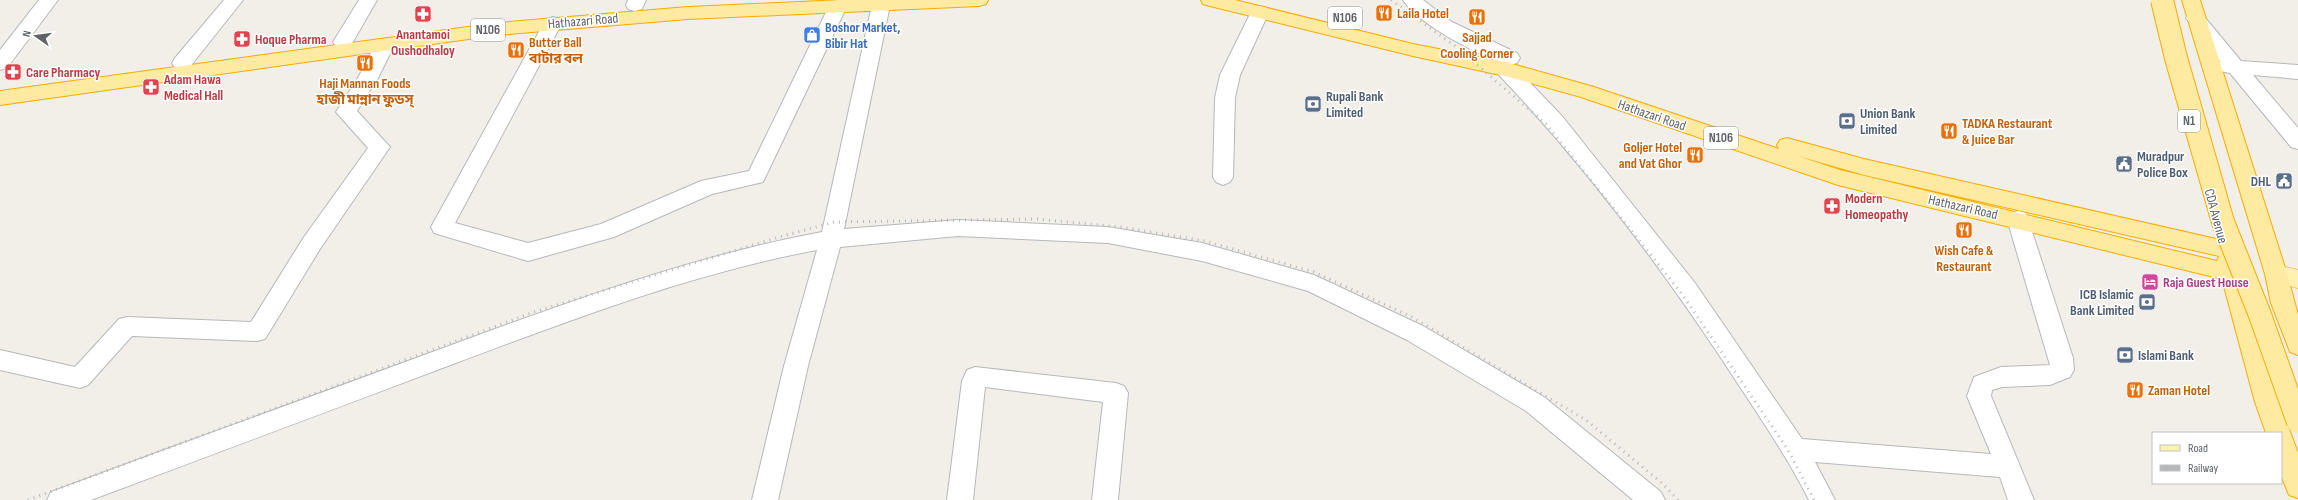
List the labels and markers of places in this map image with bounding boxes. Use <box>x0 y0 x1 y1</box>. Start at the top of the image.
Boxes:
restaurant icon: Laila Hotel <box>1374 3 1394 23</box>
pharmacy icon: Anantamoi Oushodhaloy <box>413 4 433 24</box>
place label: Laila Hotel <box>1397 5 1449 22</box>
restaurant icon: Sajjad Cooling Corner <box>1467 7 1487 27</box>
place label: Boshor Market, Bibir Hat <box>825 19 901 52</box>
shop icon: Boshor Market, Bibir Hat <box>802 25 822 45</box>
place label: Anantamoi Oushodhaloy <box>391 26 455 59</box>
pharmacy icon: Hoque Pharma <box>232 29 252 49</box>
place label: Sajjad Cooling Corner <box>1440 29 1514 62</box>
place label: Hoque Pharma <box>255 31 327 48</box>
place label: Butter Ball বাটার বল <box>528 34 583 67</box>
restaurant icon: Butter Ball বাটার বল <box>506 40 526 60</box>
restaurant icon: Haji Mannan Foods হাজী মান্নান ফুডস্ <box>355 53 375 73</box>
pharmacy icon: Care Pharmacy <box>3 62 23 82</box>
place label: Care Pharmacy <box>26 64 101 81</box>
place label: Adam Hawa Medical Hall <box>163 71 223 104</box>
place label: Haji Mannan Foods হাজী মান্নান ফুডস্ <box>316 75 414 108</box>
pharmacy icon: Adam Hawa Medical Hall <box>141 77 161 97</box>
place label: Rupali Bank Limited <box>1326 88 1383 121</box>
bank icon: Rupali Bank Limited <box>1303 94 1323 114</box>
place label: Union Bank Limited <box>1860 105 1916 138</box>
bank icon: Union Bank Limited <box>1837 111 1857 131</box>
place label: TADKA Restaurant & Juice Bar <box>1962 115 2053 148</box>
restaurant icon: TADKA Restaurant & Juice Bar <box>1939 121 1959 141</box>
place label: Goljer Hotel and Vat Ghor <box>1619 139 1683 172</box>
restaurant icon: Goljer Hotel and Vat Ghor <box>1685 145 1705 165</box>
place label: Muradpur Police Box <box>2137 148 2188 181</box>
public building icon: Muradpur Police Box <box>2114 154 2134 174</box>
public building icon: DHL <box>2274 171 2294 191</box>
place label: DHL <box>2251 173 2271 190</box>
place label: Modern Homeopathy <box>1845 190 1909 223</box>
pharmacy icon: Modern Homeopathy <box>1822 196 1842 216</box>
restaurant icon: Wish Cafe & Restaurant <box>1954 220 1974 240</box>
place label: Wish Cafe & Restaurant <box>1935 242 1994 275</box>
hotel icon: Raja Guest House <box>2140 272 2160 292</box>
place label: Raja Guest House <box>2163 274 2249 291</box>
place label: ICB Islamic Bank Limited <box>2070 286 2134 319</box>
bank icon: ICB Islamic Bank Limited <box>2137 292 2157 312</box>
bank icon: Islami Bank <box>2115 345 2135 365</box>
place label: Islami Bank <box>2138 347 2194 364</box>
restaurant icon: Zaman Hotel <box>2125 380 2145 400</box>
place label: Zaman Hotel <box>2148 382 2210 399</box>

